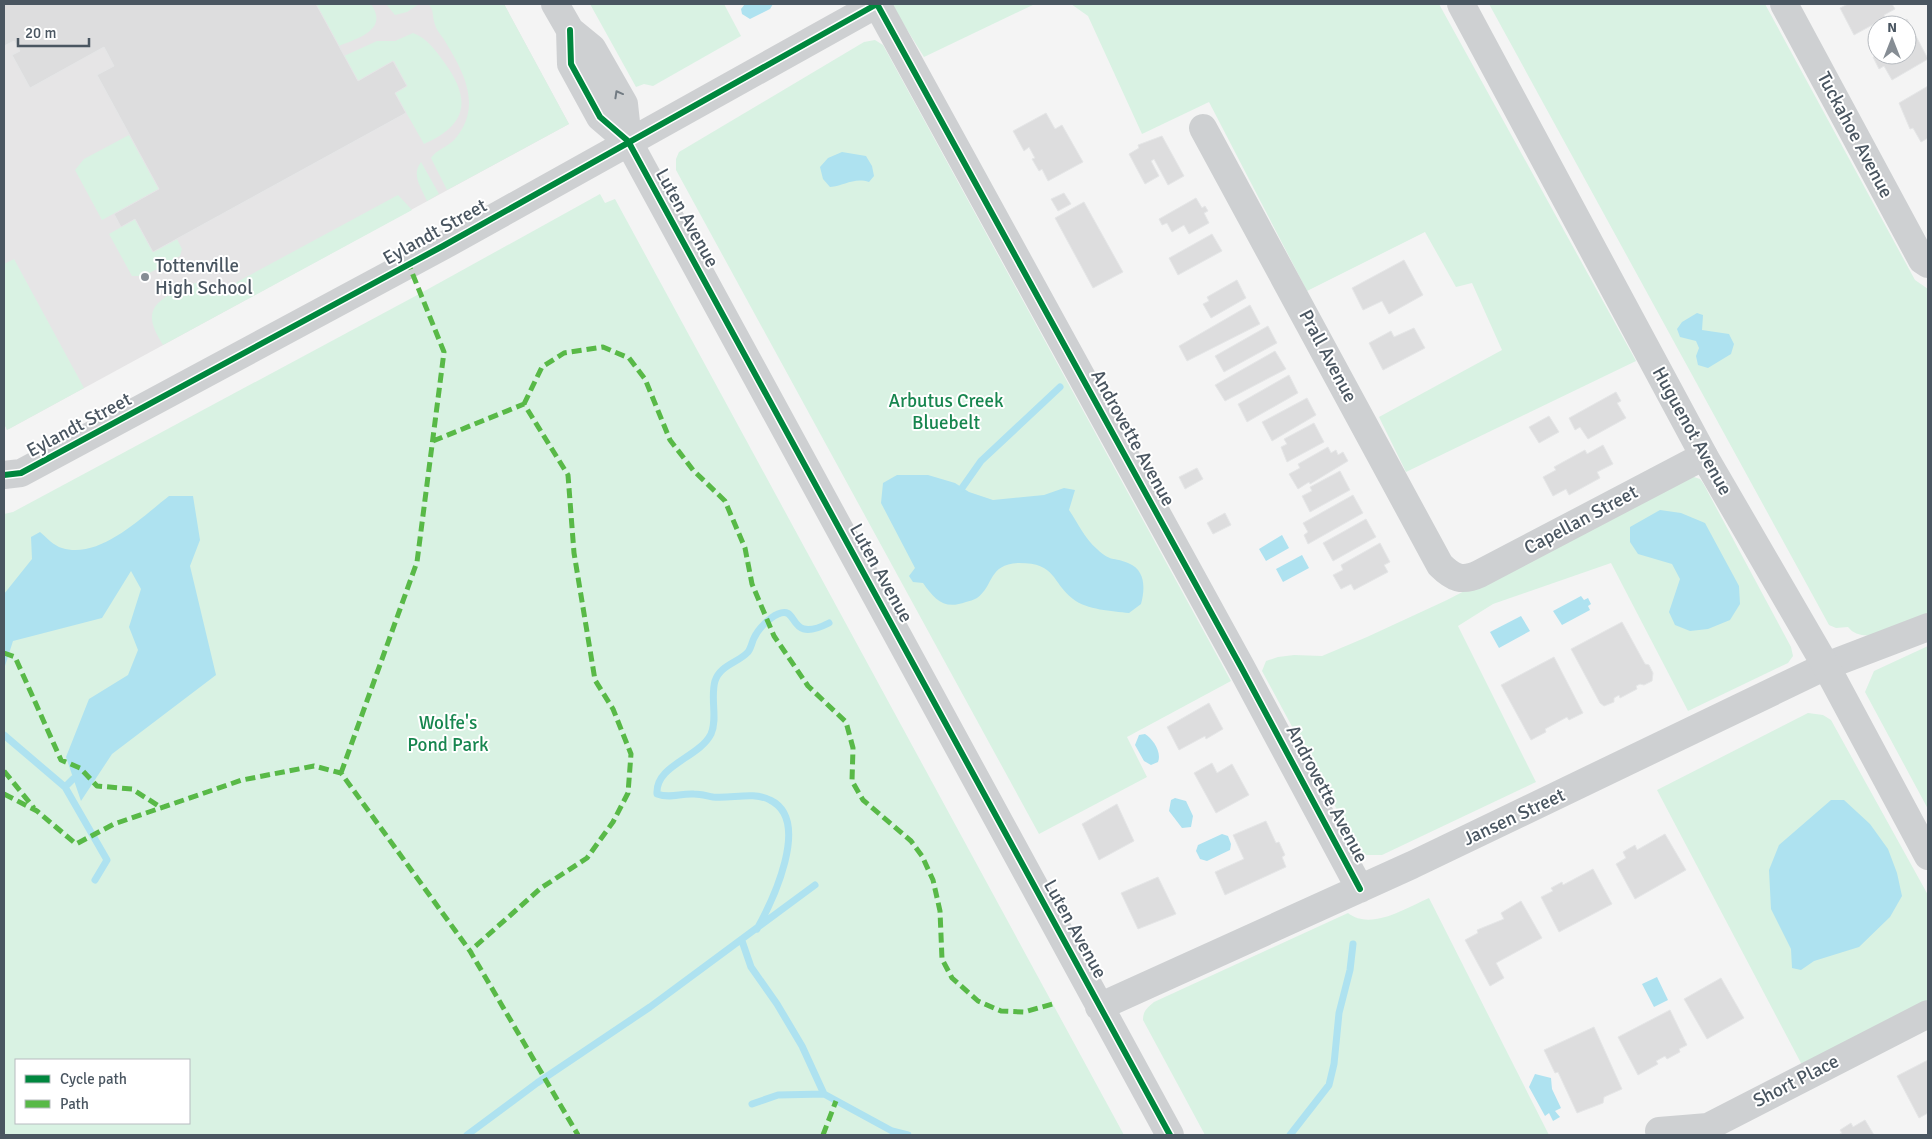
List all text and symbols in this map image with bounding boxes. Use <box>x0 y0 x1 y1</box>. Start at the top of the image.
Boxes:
scale bar <box>18 15 89 47</box>
north arrow <box>1867 15 1917 65</box>
text: N <box>1887 19 1897 36</box>
text: 20 m <box>25 24 56 42</box>
street label: Tuckahoe Avenue <box>1812 68 1898 202</box>
one-way arrow <box>614 90 624 99</box>
street label: Luten Avenue <box>650 164 724 272</box>
street label: Eylandt Street <box>379 193 492 270</box>
place label: Tottenville High School <box>155 254 253 300</box>
marker: Tottenville High School <box>139 271 151 283</box>
street label: Prall Avenue <box>1294 306 1362 406</box>
street label: Huguenot Avenue <box>1647 362 1737 500</box>
street label: Androvette Avenue <box>1086 365 1180 511</box>
street label: Eylandt Street <box>22 387 136 463</box>
park label: Arbutus Creek Bluebelt <box>888 389 1004 435</box>
street label: Capellan Street <box>1520 480 1642 560</box>
street label: Luten Avenue <box>844 519 918 627</box>
park label: Wolfe's Pond Park <box>407 711 489 757</box>
street label: Androvette Avenue <box>1281 721 1373 867</box>
street label: Jansen Street <box>1459 783 1569 851</box>
street label: Luten Avenue <box>1038 875 1112 983</box>
street label: Short Place <box>1749 1049 1843 1113</box>
legend <box>15 1059 190 1124</box>
text: Cycle path <box>60 1070 127 1088</box>
text: Path <box>60 1095 89 1113</box>

